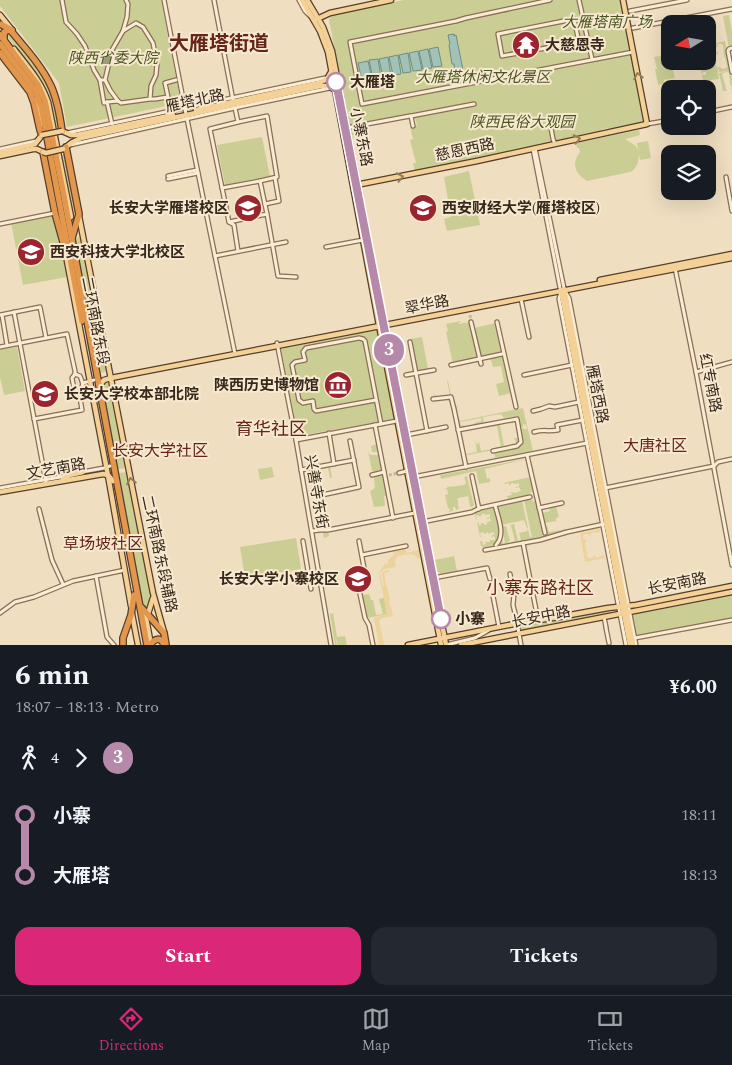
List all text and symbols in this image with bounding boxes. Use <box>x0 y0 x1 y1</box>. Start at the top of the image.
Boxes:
park label: 大雁塔南广场 <box>562 11 654 34</box>
north arrow <box>661 15 716 70</box>
map controls <box>661 15 716 200</box>
district label: 大雁塔街道 <box>169 29 269 59</box>
temple icon: 大慈恩寺 <box>511 30 541 60</box>
place label: 大慈恩寺 <box>545 34 605 57</box>
park label: 陕西省委大院 <box>68 47 160 70</box>
park label: 大雁塔休闲文化景区 <box>415 66 552 89</box>
place label: 大雁塔 <box>350 71 395 94</box>
marker: 大雁塔 <box>326 72 346 92</box>
one-way arrow <box>634 72 644 80</box>
button: locate <box>661 80 716 135</box>
street label: 雁塔北路 <box>163 84 227 118</box>
street label: 小寨东路 <box>344 105 378 169</box>
park label: 陕西民俗大观园 <box>469 111 576 134</box>
street label: 慈恩西路 <box>433 133 497 167</box>
one-way arrow <box>572 134 581 145</box>
button: layers <box>661 145 716 200</box>
one-way arrow <box>396 172 405 182</box>
school or university icon: 长安大学雁塔校区 <box>233 193 263 223</box>
school or university icon: 西安财经大学(雁塔校区) <box>408 193 438 223</box>
place label: 长安大学雁塔校区 <box>109 197 229 220</box>
place label: 西安财经大学(雁塔校区) <box>442 197 600 220</box>
school or university icon: 西安科技大学北校区 <box>16 237 46 267</box>
place label: 西安科技大学北校区 <box>50 241 185 264</box>
street label: 二环南路东段 <box>75 275 115 367</box>
street label: 翠华路 <box>403 289 451 321</box>
line badge: 3 <box>373 334 405 366</box>
text: 3 <box>384 336 394 363</box>
street label: 红专南路 <box>693 351 727 415</box>
street label: 雁塔西路 <box>580 362 614 426</box>
museum icon: 陕西历史博物馆 <box>323 370 353 400</box>
place label: 陕西历史博物馆 <box>214 374 319 397</box>
school or university icon: 长安大学校本部北院 <box>30 379 60 409</box>
place label: 长安大学校本部北院 <box>64 383 199 406</box>
district label: 育华社区 <box>235 416 307 443</box>
district label: 大唐社区 <box>623 434 687 458</box>
district label: 长安大学社区 <box>112 439 208 463</box>
street label: 文艺南路 <box>24 452 88 486</box>
street label: 兴善寺东街 <box>298 453 334 531</box>
one-way arrow <box>126 476 136 485</box>
street label: 二环南路东段辅路 <box>135 493 183 615</box>
district label: 草场坡社区 <box>63 532 143 556</box>
school or university icon: 长安大学小寨校区 <box>343 564 373 594</box>
street label: 长安南路 <box>645 567 709 601</box>
place label: 长安大学小寨校区 <box>219 568 339 591</box>
district label: 小寨东路社区 <box>486 575 594 602</box>
street label: 长安中路 <box>509 600 573 634</box>
place label: 小寨 <box>455 608 485 631</box>
marker: 小寨 <box>431 609 451 629</box>
text: 6 min <box>15 654 90 697</box>
text: ¥6.00 <box>669 673 717 702</box>
text: 18:07 – 18:13 · Metro <box>15 695 159 719</box>
icon: walk <box>15 744 43 772</box>
icon: forward <box>67 744 95 772</box>
text: 3 <box>113 744 123 771</box>
text: 4 <box>51 746 59 770</box>
text: 小寨 <box>53 802 91 831</box>
text: 18:11 <box>681 803 717 827</box>
text: 大雁塔 <box>53 862 110 891</box>
text: 18:13 <box>681 863 717 887</box>
button: Start <box>15 927 361 985</box>
button: Tickets <box>371 927 717 985</box>
tab: Directions <box>99 1005 164 1056</box>
tab: Map <box>362 1005 390 1056</box>
tab: Tickets <box>587 1005 633 1056</box>

